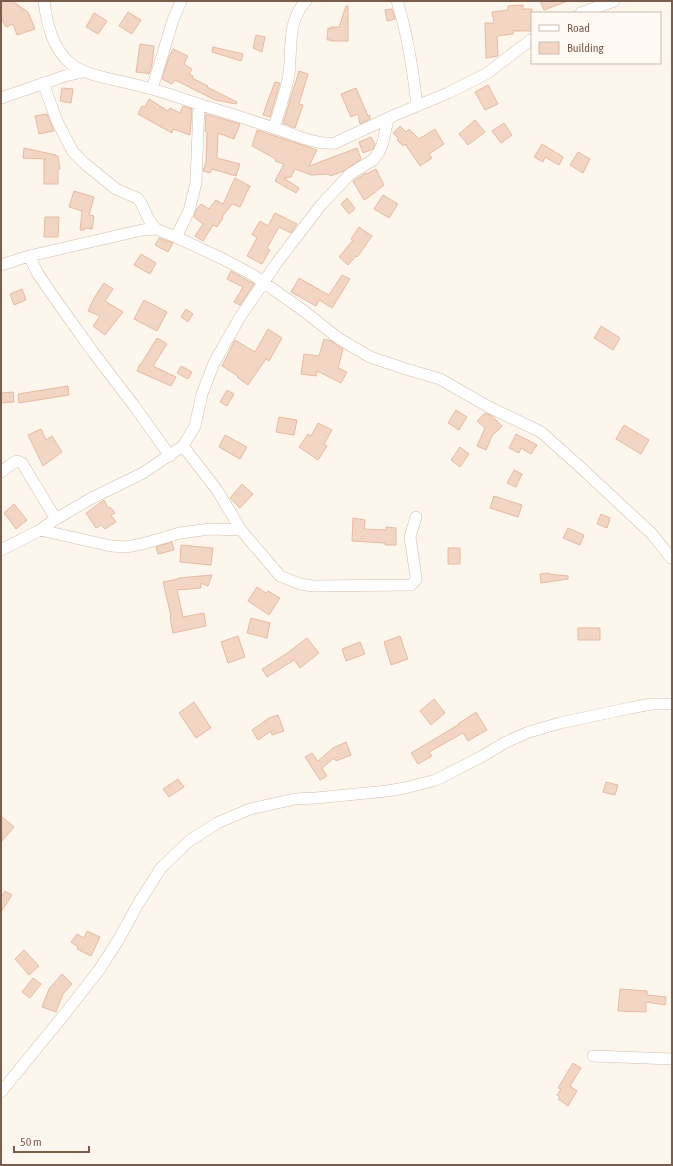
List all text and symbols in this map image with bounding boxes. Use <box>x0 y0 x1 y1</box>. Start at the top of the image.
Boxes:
legend <box>531 12 661 64</box>
text: Road <box>567 21 590 35</box>
text: Building <box>567 41 605 55</box>
scale bar <box>14 1128 89 1154</box>
text: 50 m <box>20 1135 42 1149</box>

